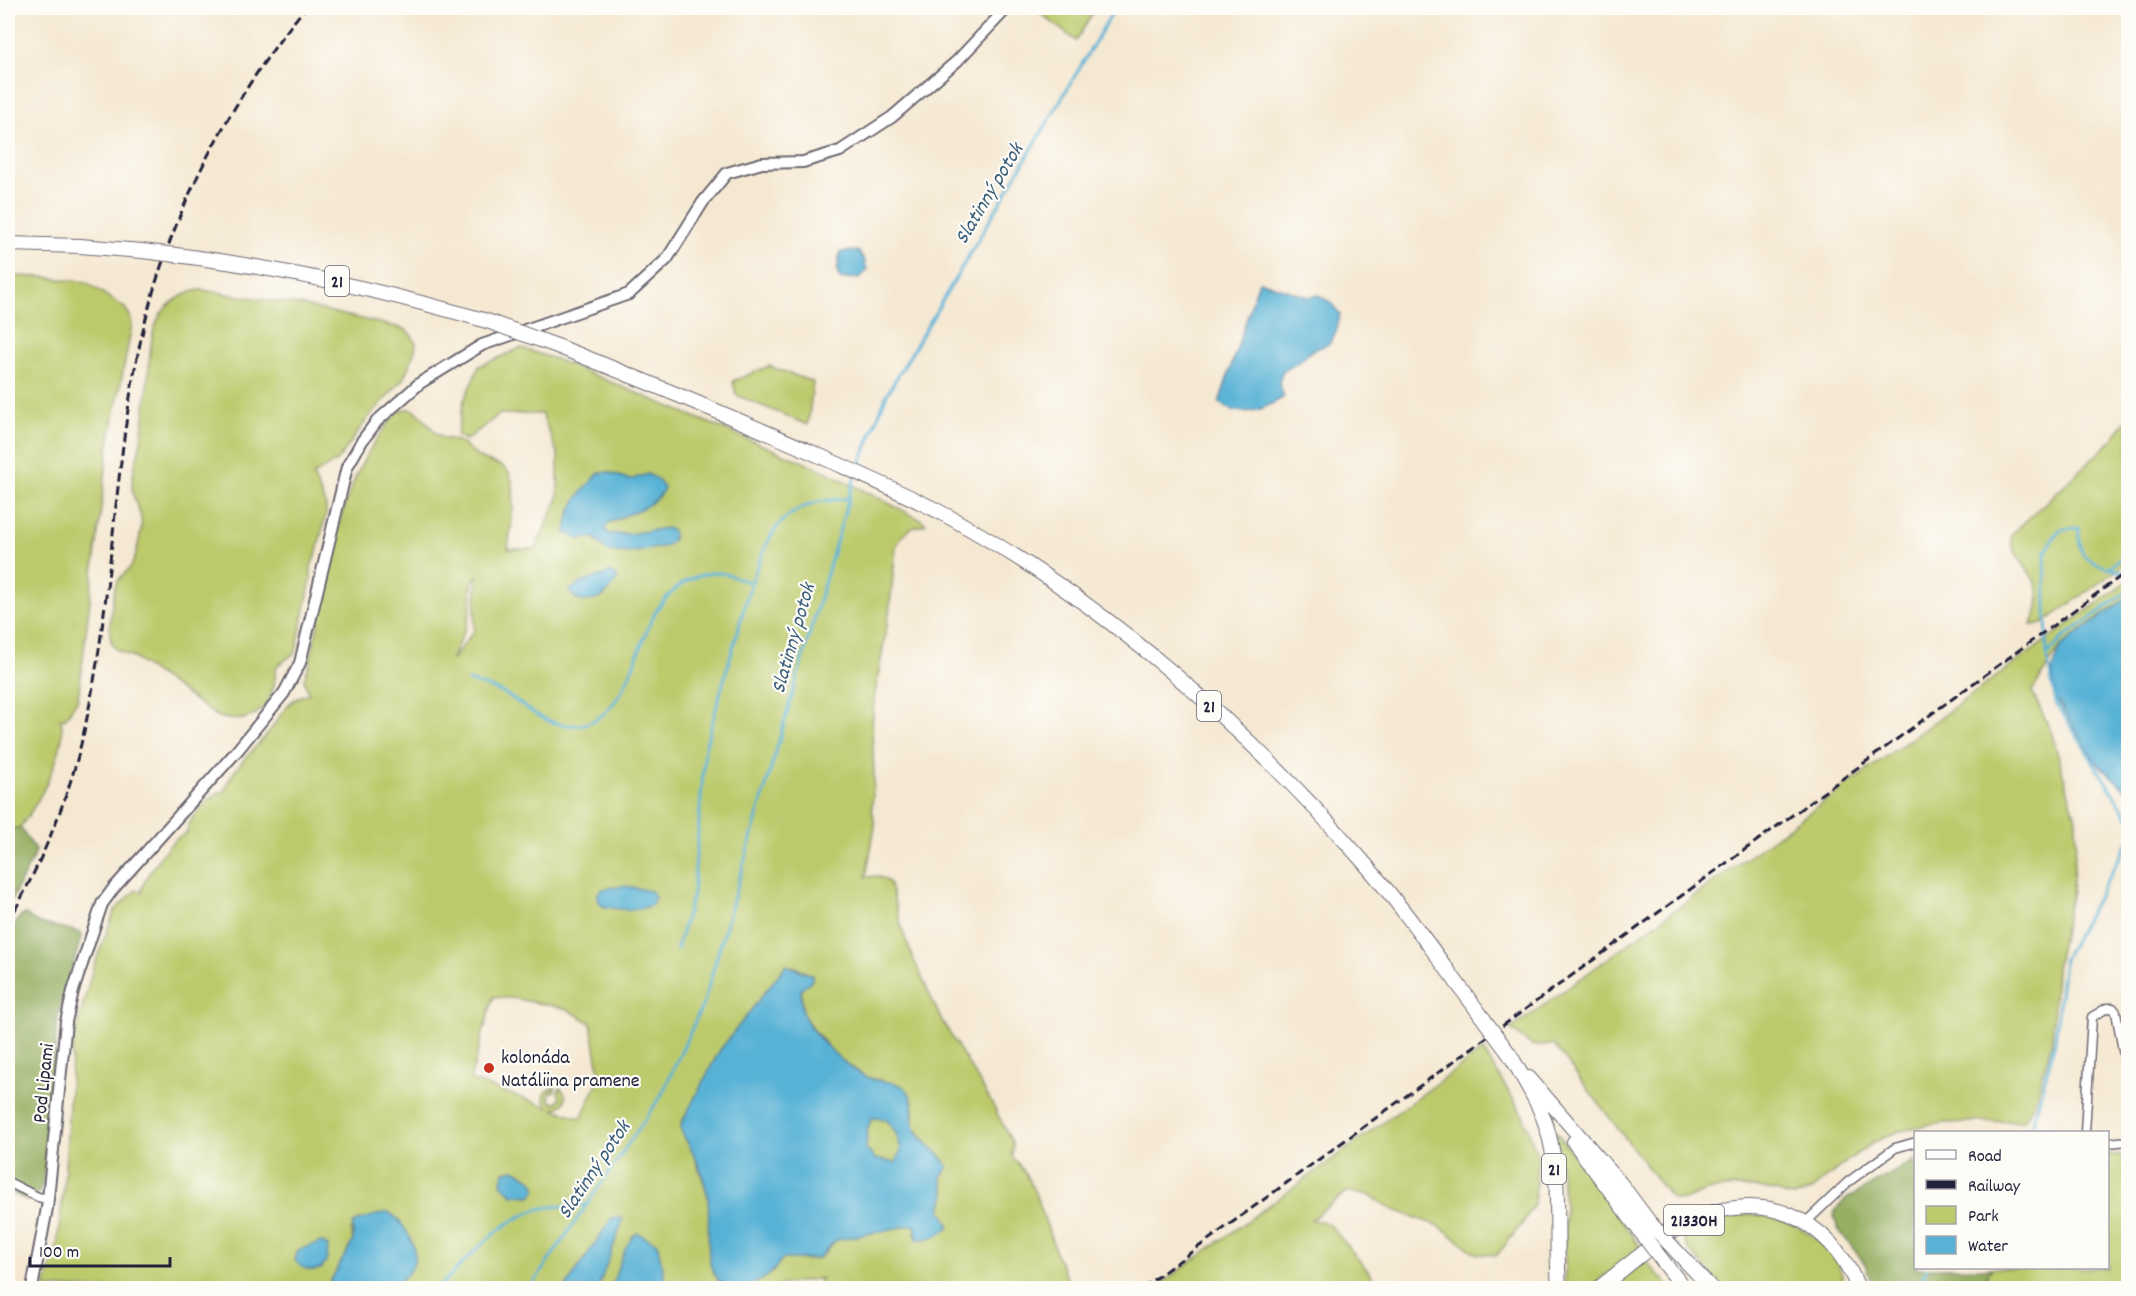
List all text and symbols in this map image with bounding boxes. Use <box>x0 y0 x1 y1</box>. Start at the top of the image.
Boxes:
water label: Slatinný potok <box>949 136 1034 251</box>
road number: 21 <box>325 266 349 296</box>
water label: Slatinný potok <box>765 578 826 697</box>
road number: 21 <box>1197 691 1221 721</box>
street label: Pod Lipami <box>27 1042 63 1124</box>
place label: kolonáda Natáliina pramene <box>501 1045 640 1096</box>
marker: kolonáda Natáliina pramene <box>482 1061 496 1075</box>
water label: Slatinný potok <box>551 1113 641 1226</box>
legend <box>1914 1131 2109 1269</box>
text: Road <box>1968 1145 2002 1170</box>
road number: 21 <box>1542 1154 1566 1184</box>
text: Railway <box>1968 1175 2021 1200</box>
road number: 21330H <box>1664 1205 1724 1235</box>
text: Park <box>1968 1205 1999 1230</box>
scale bar <box>30 1230 170 1268</box>
text: Water <box>1968 1235 2008 1260</box>
text: 100 m <box>39 1241 79 1266</box>

